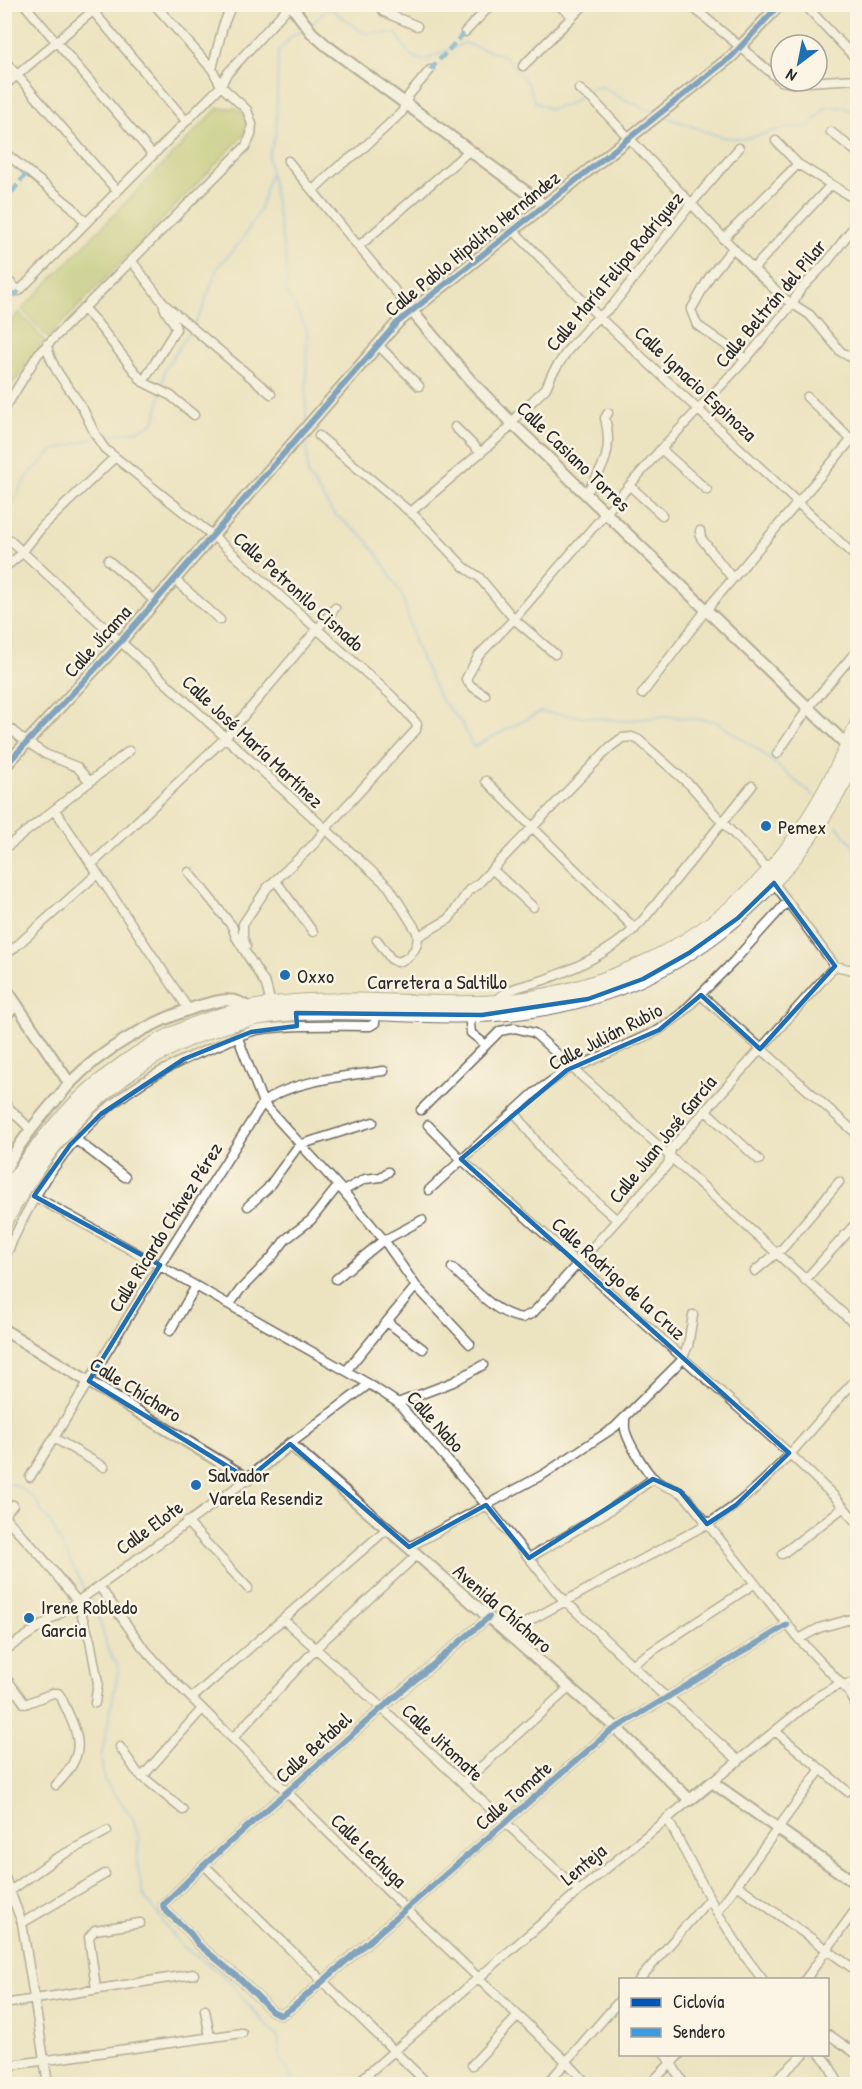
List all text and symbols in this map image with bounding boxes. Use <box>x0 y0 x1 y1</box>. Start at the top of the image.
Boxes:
north arrow <box>769 33 829 93</box>
text: N <box>781 64 800 87</box>
street label: Calle Pablo Hipólito Hernández <box>379 163 566 322</box>
street label: Calle María Felipa Rodríguez <box>539 185 689 357</box>
street label: Calle Beltrán del Pilar <box>708 233 832 373</box>
street label: Calle Ignacio Espinoza <box>629 319 763 447</box>
street label: Calle Casiano Torres <box>511 395 637 518</box>
street label: Calle Petronilo Cisnado <box>228 525 370 657</box>
street label: Calle Jícama <box>57 599 137 683</box>
street label: Calle José María Martínez <box>176 668 330 814</box>
place label: Pemex <box>778 813 826 840</box>
marker: Pemex <box>759 819 773 833</box>
place label: Oxxo <box>297 962 334 989</box>
marker: Oxxo <box>278 968 292 982</box>
street label: Carretera a Saltillo <box>367 968 507 995</box>
street label: Calle Julián Rubio <box>543 996 667 1076</box>
street label: Calle Juan José García <box>602 1069 722 1209</box>
street label: Calle Ricardo Chávez Pérez <box>102 1137 228 1317</box>
street label: Calle Rodrigo de la Cruz <box>546 1210 692 1346</box>
street label: Calle Chícharo <box>85 1350 187 1428</box>
street label: Calle Nabo <box>401 1384 471 1458</box>
place label: Salvador Varela Resendiz <box>208 1461 324 1511</box>
marker: Salvador Varela Resendiz <box>189 1478 203 1492</box>
street label: Calle Elote <box>110 1493 188 1561</box>
street label: Avenida Chícharo <box>448 1557 558 1659</box>
place label: Irene Robledo Garcia <box>41 1593 137 1643</box>
marker: Irene Robledo Garcia <box>22 1611 36 1625</box>
street label: Calle Jitomate <box>396 1697 490 1787</box>
street label: Calle Betabel <box>269 1705 358 1789</box>
street label: Calle Tomate <box>469 1754 557 1836</box>
street label: Calle Lechuga <box>325 1807 413 1893</box>
street label: Lenteja <box>554 1837 612 1891</box>
legend <box>619 1978 829 2056</box>
text: Ciclovía <box>673 1989 724 2014</box>
text: Sendero <box>673 2019 725 2044</box>

